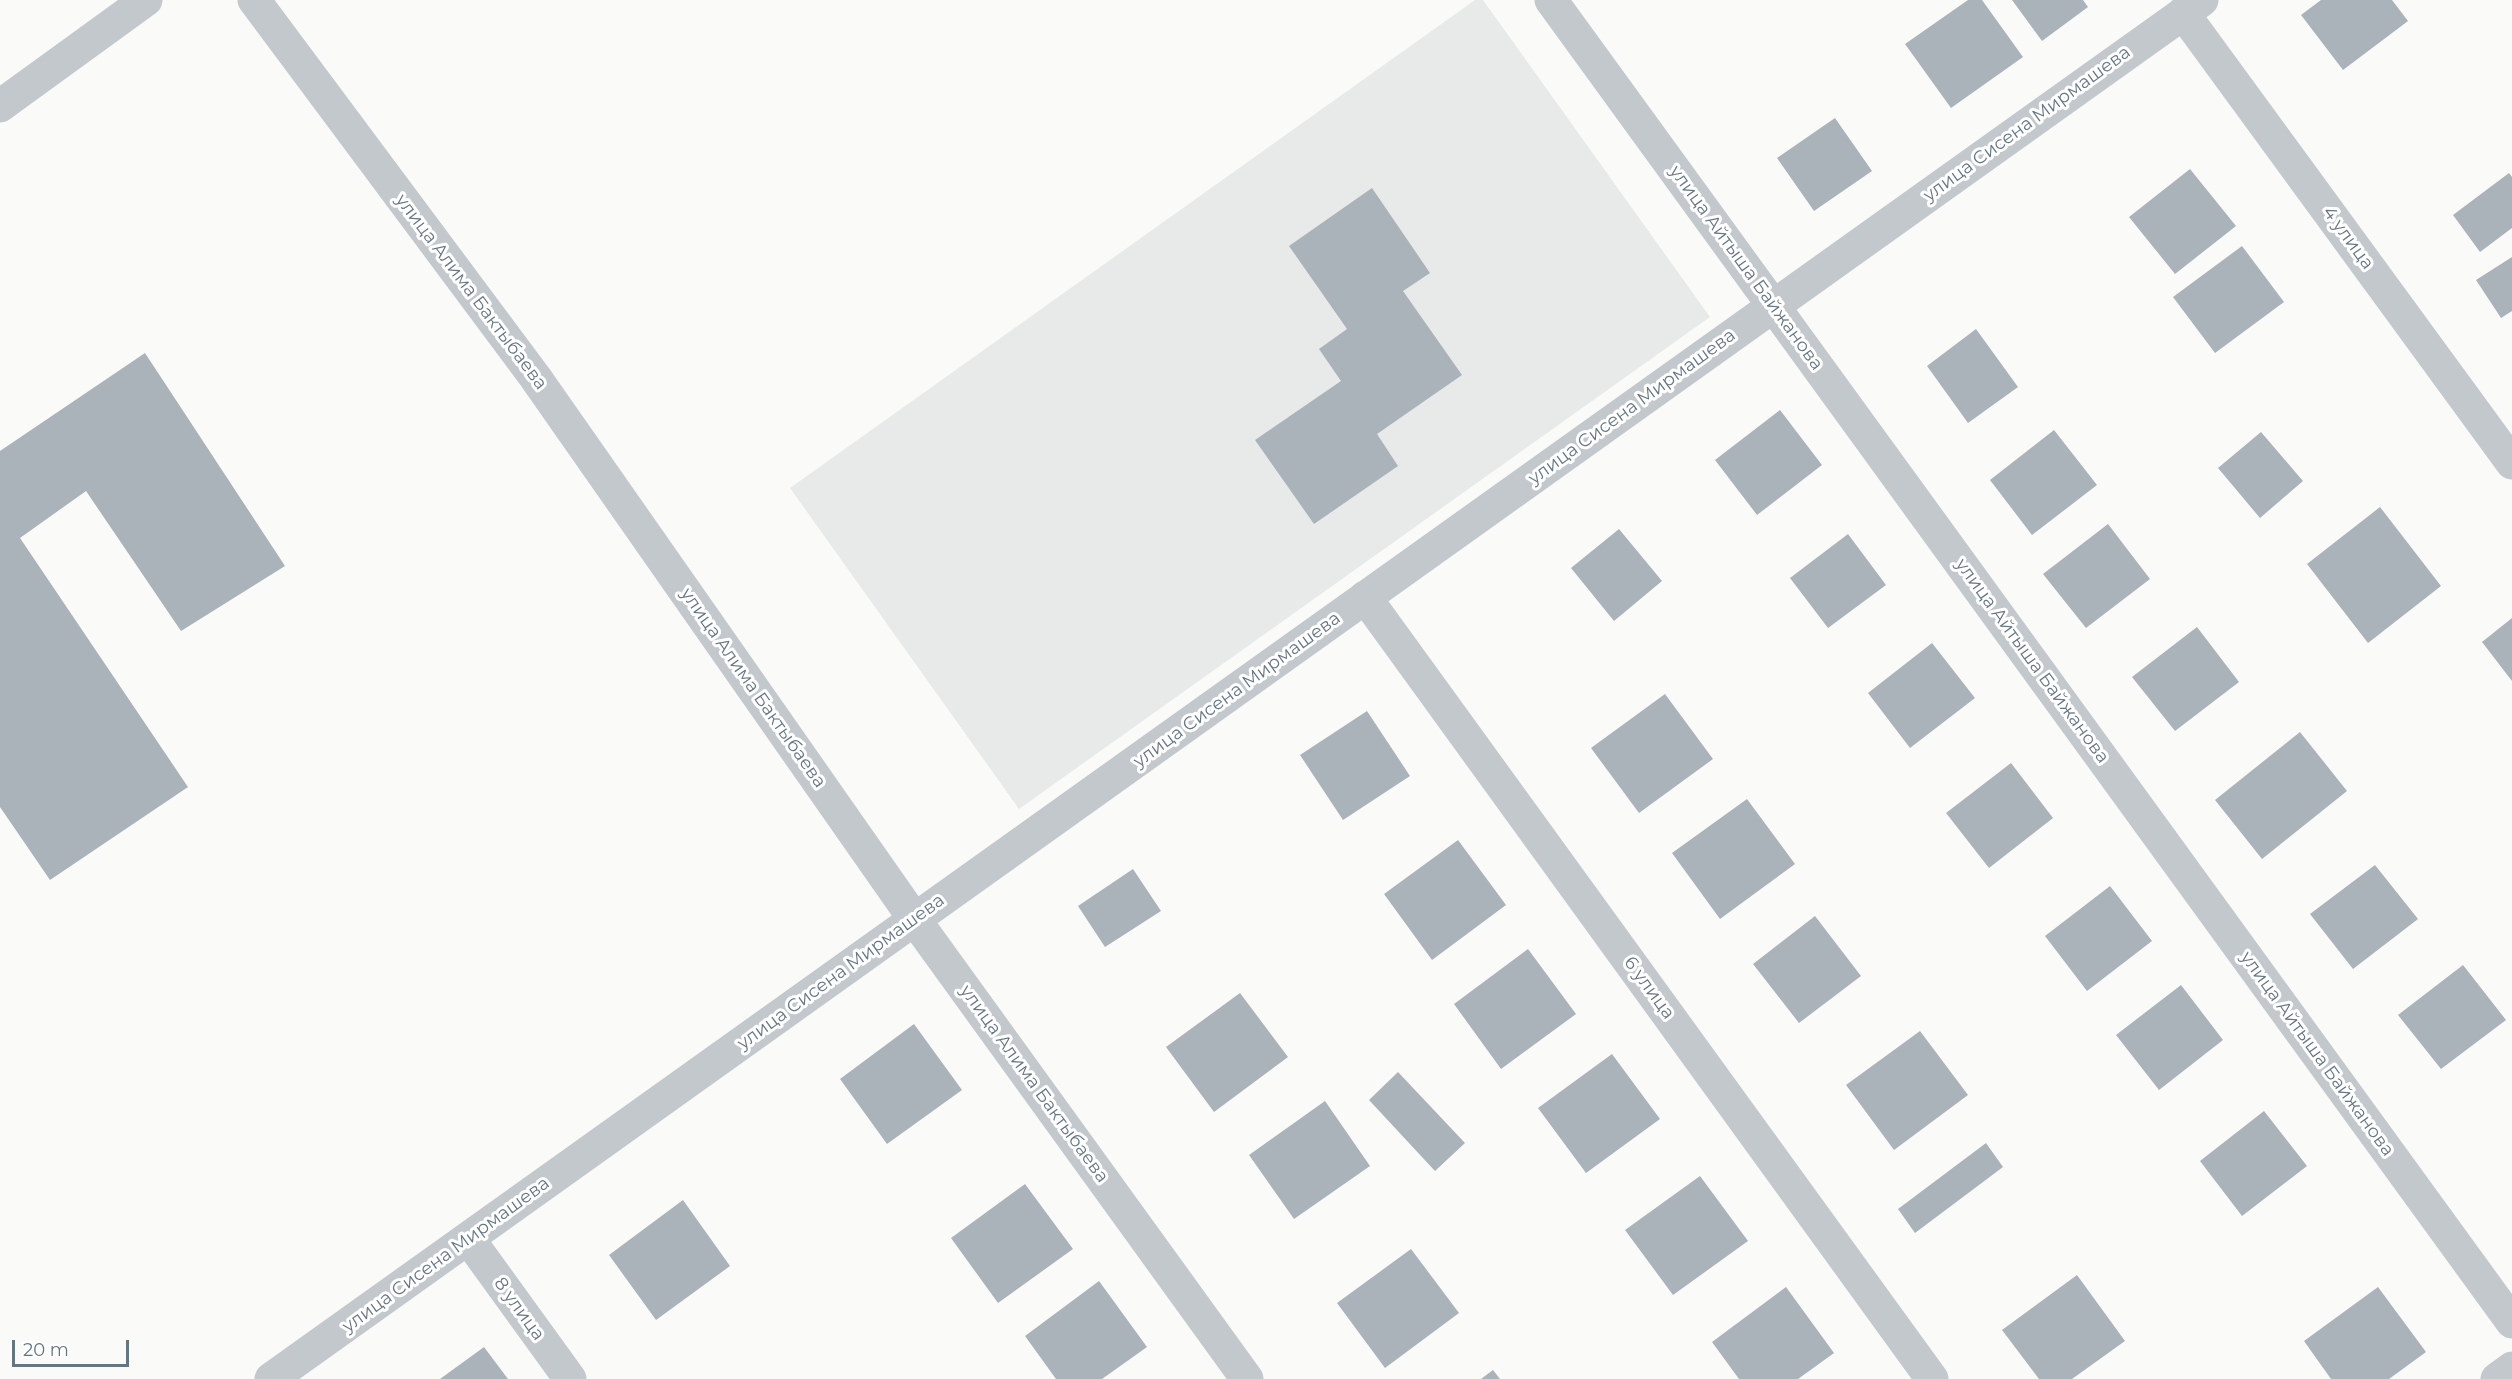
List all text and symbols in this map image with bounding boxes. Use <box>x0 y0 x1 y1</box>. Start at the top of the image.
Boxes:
street label: улица Сисена Мирмашева <box>1919 42 2135 206</box>
street label: улица Айтыша Байжанова <box>1665 162 1827 374</box>
street label: улица Алима Бактыбаева <box>391 190 551 394</box>
street label: 4 улица <box>2318 202 2378 274</box>
street label: улица Сисена Мирмашева <box>1524 325 1740 489</box>
street label: улица Айтыша Байжанова <box>1951 555 2113 767</box>
street label: улица Алима Бактыбаева <box>676 584 830 792</box>
street label: улица Сисена Мирмашева <box>1129 608 1345 772</box>
street label: улица Сисена Мирмашева <box>733 890 949 1054</box>
street label: улица Айтыша Байжанова <box>2236 948 2398 1160</box>
street label: 6 улица <box>1619 953 1679 1023</box>
street label: улица Алима Бактыбаева <box>955 981 1113 1187</box>
street label: улица Сисена Мирмашева <box>338 1173 554 1337</box>
street label: 8 улица <box>489 1273 549 1345</box>
scale bar <box>15 1328 132 1366</box>
text: 20 m <box>23 1339 69 1361</box>

